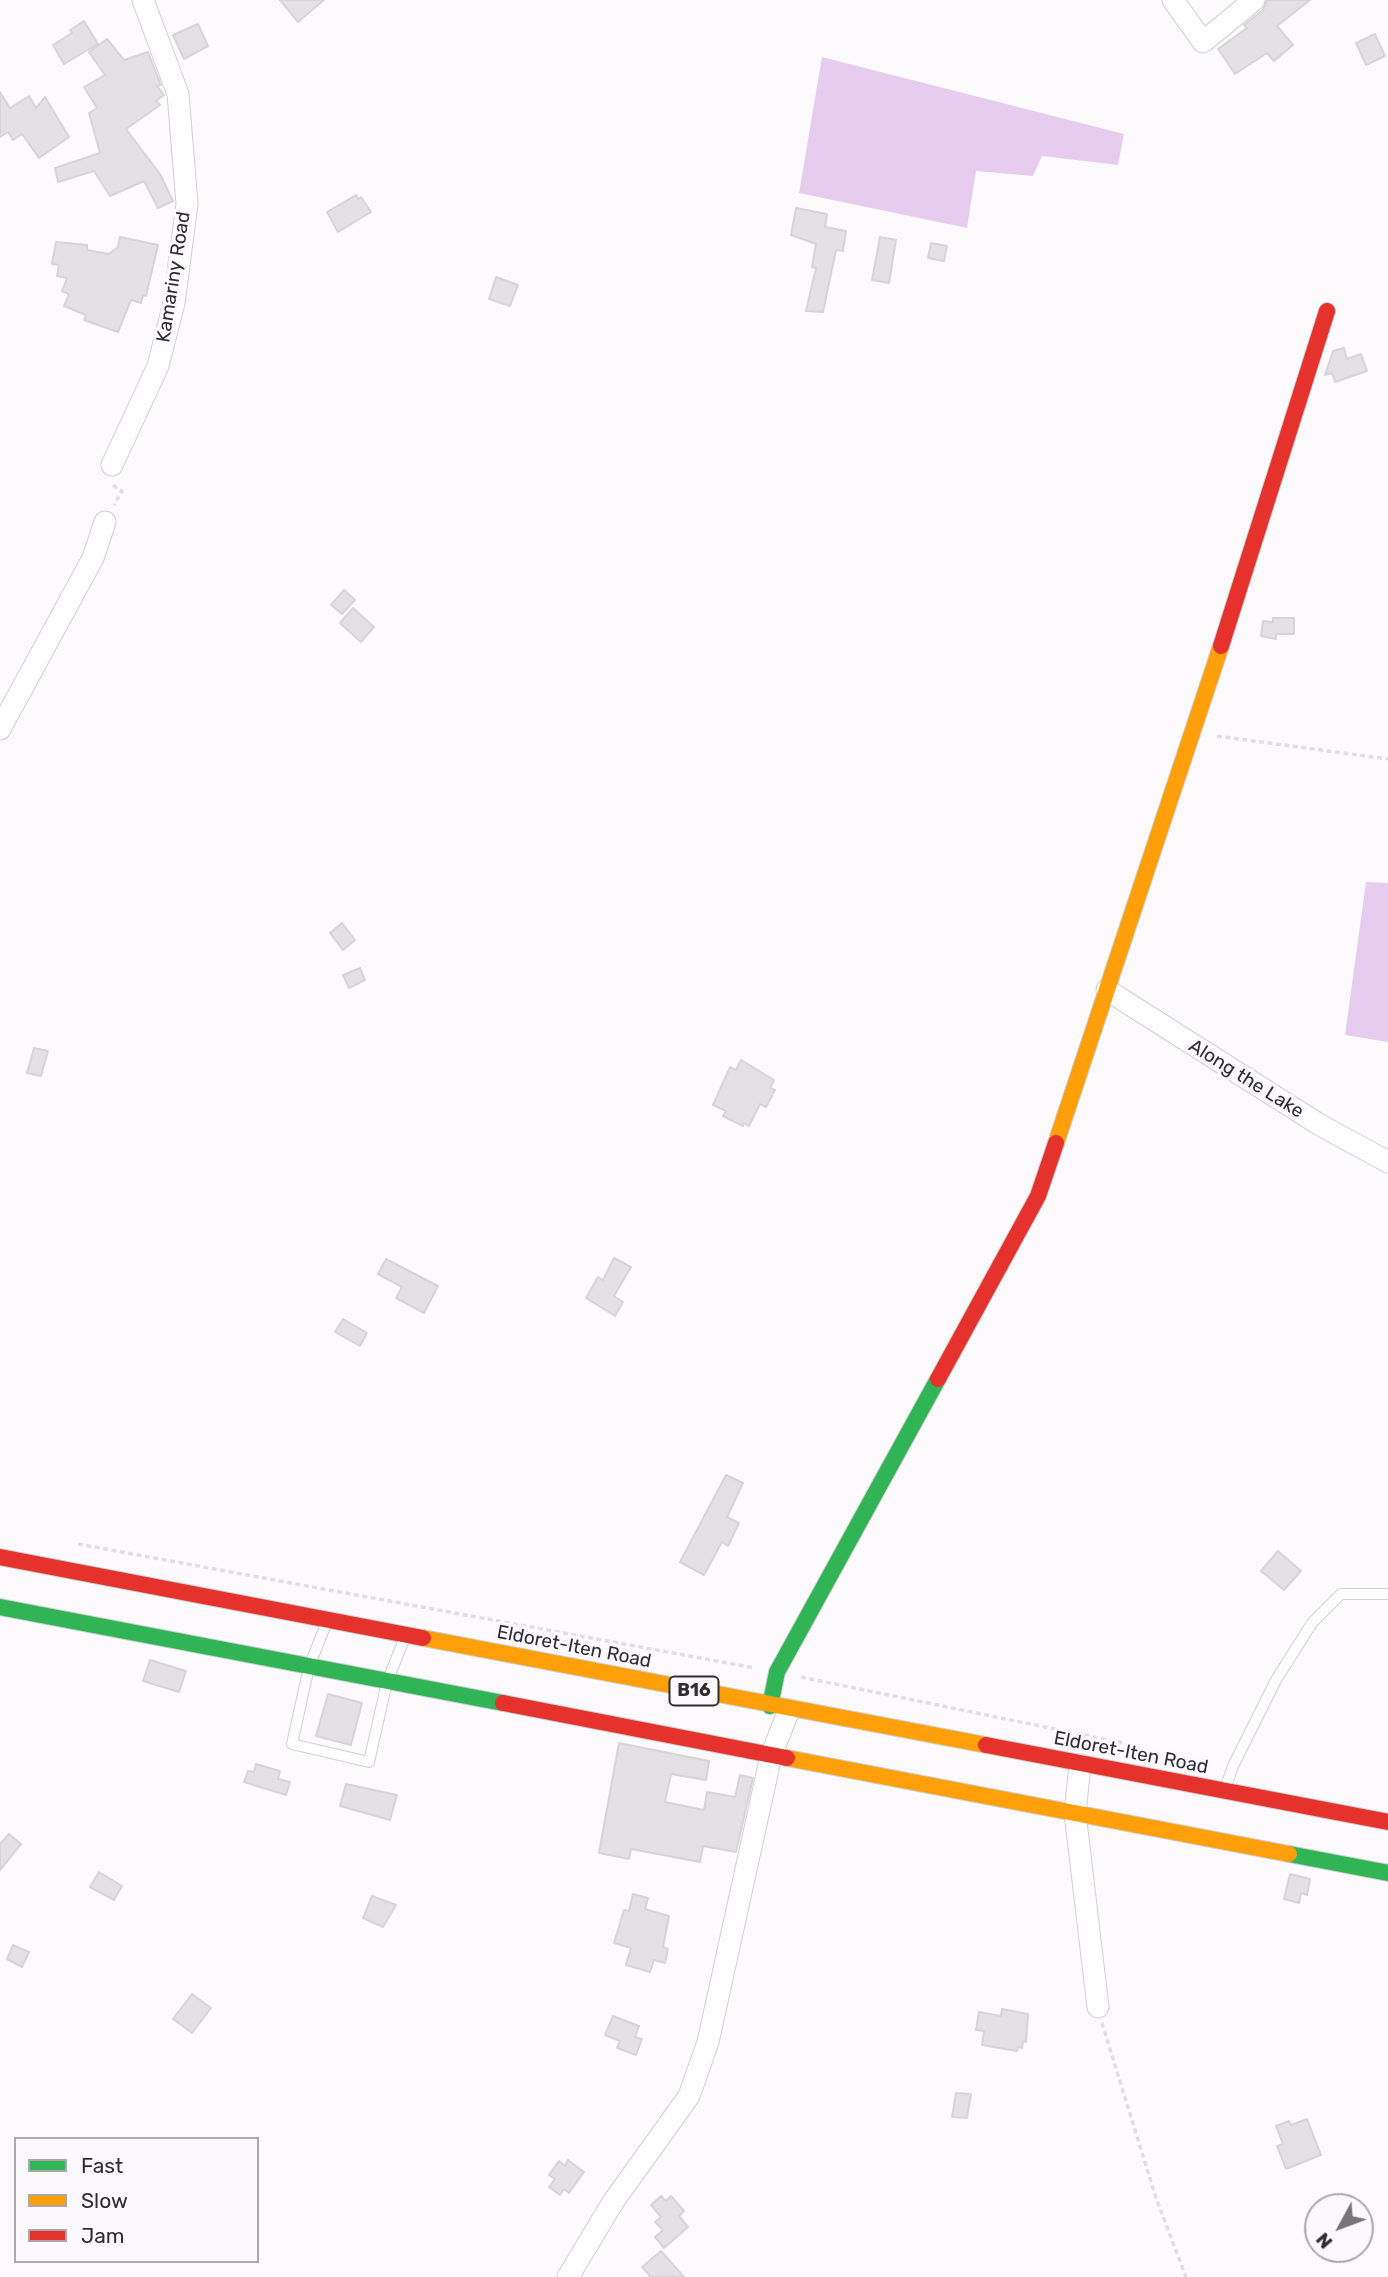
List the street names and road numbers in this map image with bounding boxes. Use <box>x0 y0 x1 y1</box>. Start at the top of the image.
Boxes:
street label: Kamariny Road <box>152 210 196 344</box>
street label: Along the Lake <box>1184 1035 1308 1123</box>
street label: Eldoret-Iten Road <box>495 1621 653 1673</box>
road number: B16 <box>670 1676 718 1706</box>
street label: Eldoret-Iten Road <box>1052 1727 1210 1779</box>

